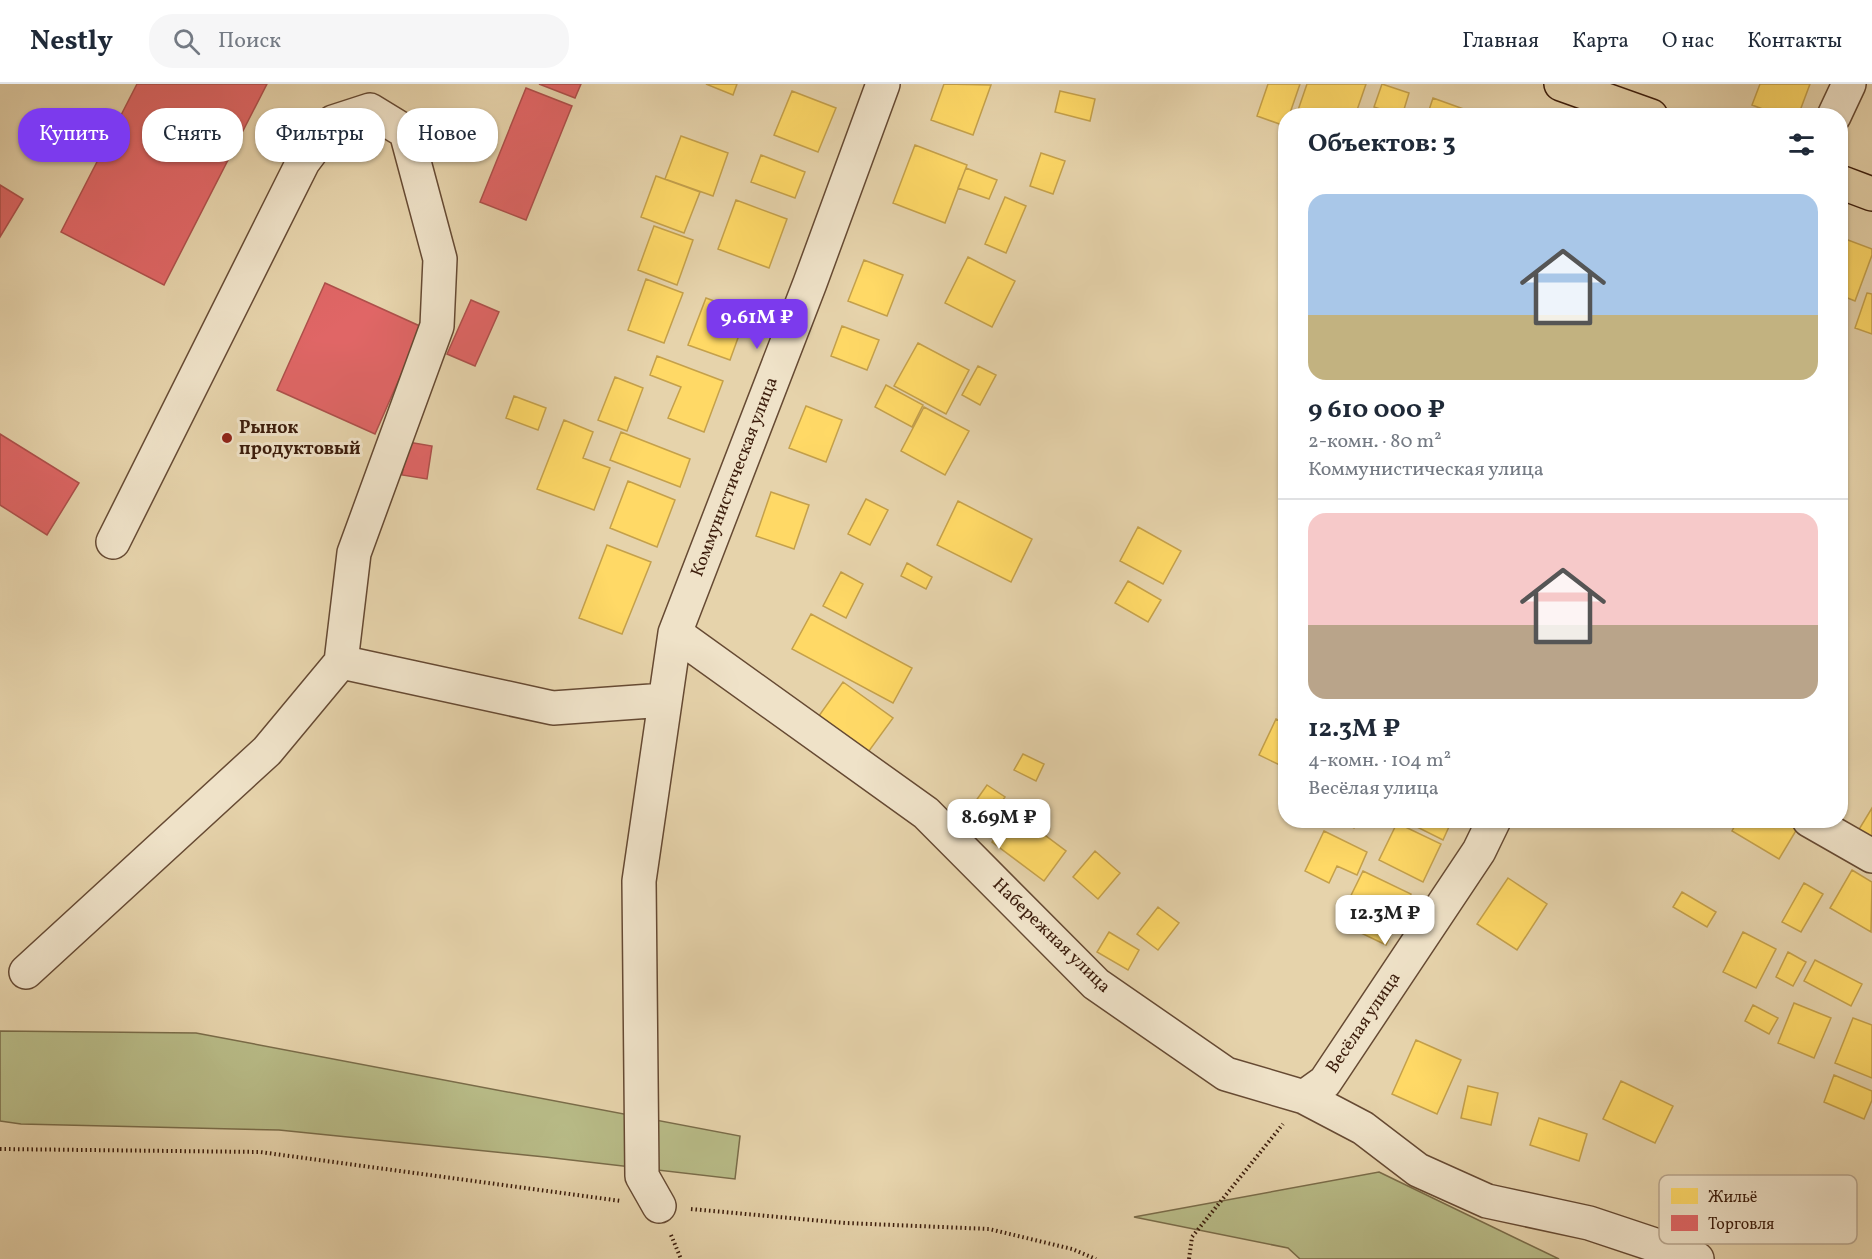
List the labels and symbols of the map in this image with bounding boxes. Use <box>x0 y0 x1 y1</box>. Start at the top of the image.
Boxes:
pin: 9.61M ₽ <box>702 299 812 350</box>
street label: Коммунистическая улица <box>685 373 785 581</box>
place label: Рынок продуктовый <box>239 416 361 462</box>
marker: Рынок продуктовый <box>220 431 234 445</box>
pin: 8.69M ₽ <box>944 799 1054 850</box>
street label: Набережная улица <box>986 873 1116 999</box>
pin: 12.3M ₽ <box>1330 895 1440 946</box>
street label: Весёлая улица <box>1321 967 1407 1079</box>
legend <box>1659 1175 1857 1244</box>
text: Жильё <box>1708 1187 1757 1209</box>
text: Торговля <box>1708 1214 1774 1236</box>

